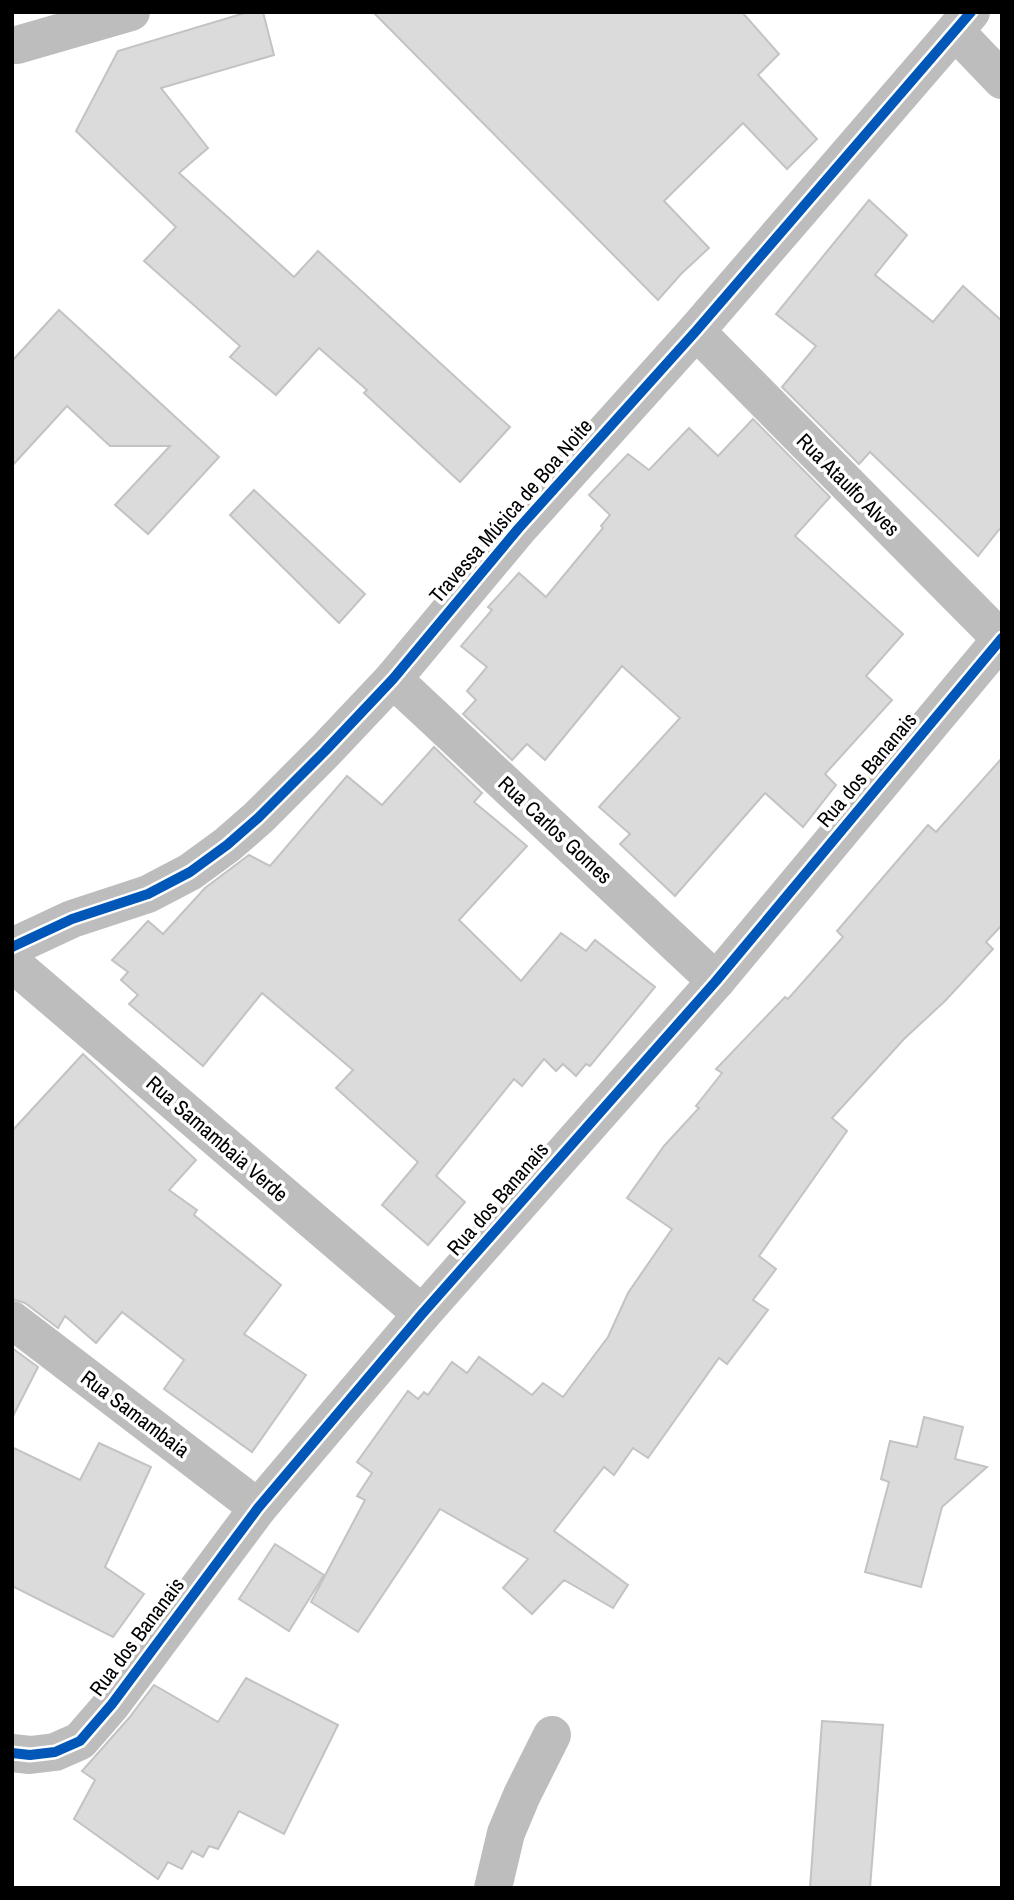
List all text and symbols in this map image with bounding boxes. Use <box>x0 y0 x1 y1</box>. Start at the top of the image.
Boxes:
street label: Travessa Música de Boa Noite <box>422 412 599 609</box>
street label: Rua Ataulfo Alves <box>790 427 906 543</box>
street label: Rua dos Bananais <box>810 706 923 833</box>
street label: Rua Carlos Gomes <box>492 769 619 890</box>
street label: Rua Samambaia Verde <box>140 1069 294 1208</box>
street label: Rua dos Bananais <box>440 1136 555 1262</box>
street label: Rua Samambaia <box>75 1363 196 1464</box>
street label: Rua dos Bananais <box>82 1571 191 1702</box>

